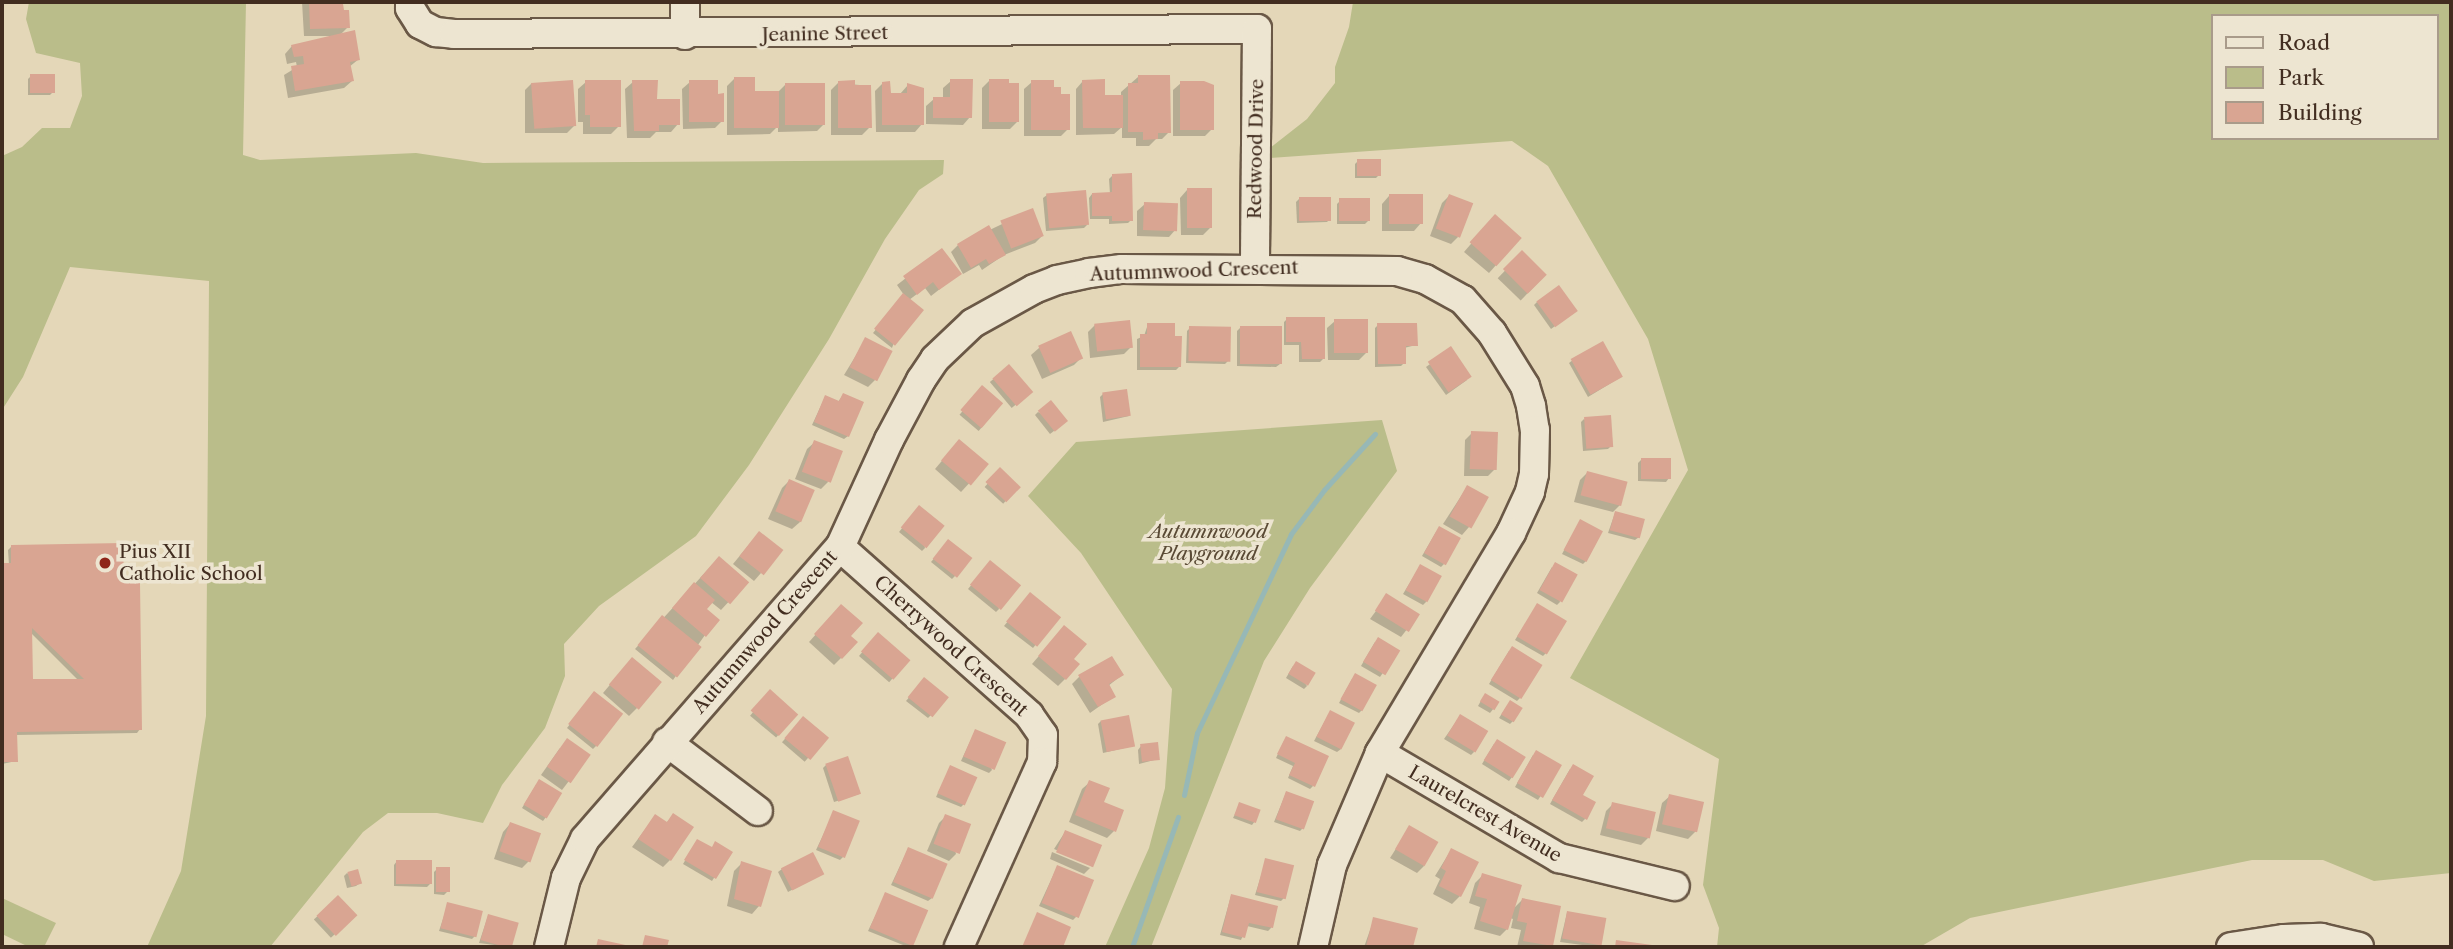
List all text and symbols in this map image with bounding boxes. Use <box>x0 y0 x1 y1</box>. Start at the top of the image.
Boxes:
legend <box>2212 14 2439 140</box>
street label: Jeanine Street <box>762 21 888 47</box>
text: Road <box>2278 30 2330 55</box>
text: Park <box>2278 65 2324 90</box>
street label: Redwood Drive <box>1243 79 1269 219</box>
text: Building <box>2278 100 2362 125</box>
street label: Autumnwood Crescent <box>1089 256 1299 286</box>
park label: Autumnwood Playground <box>1149 521 1267 565</box>
place label: Pius XII Catholic School <box>119 541 263 585</box>
street label: Autumnwood Crescent <box>688 546 842 718</box>
marker: Pius XII Catholic School <box>97 555 113 571</box>
street label: Cherrywood Crescent <box>869 571 1033 721</box>
street label: Laurelcrest Avenue <box>1404 761 1566 867</box>

